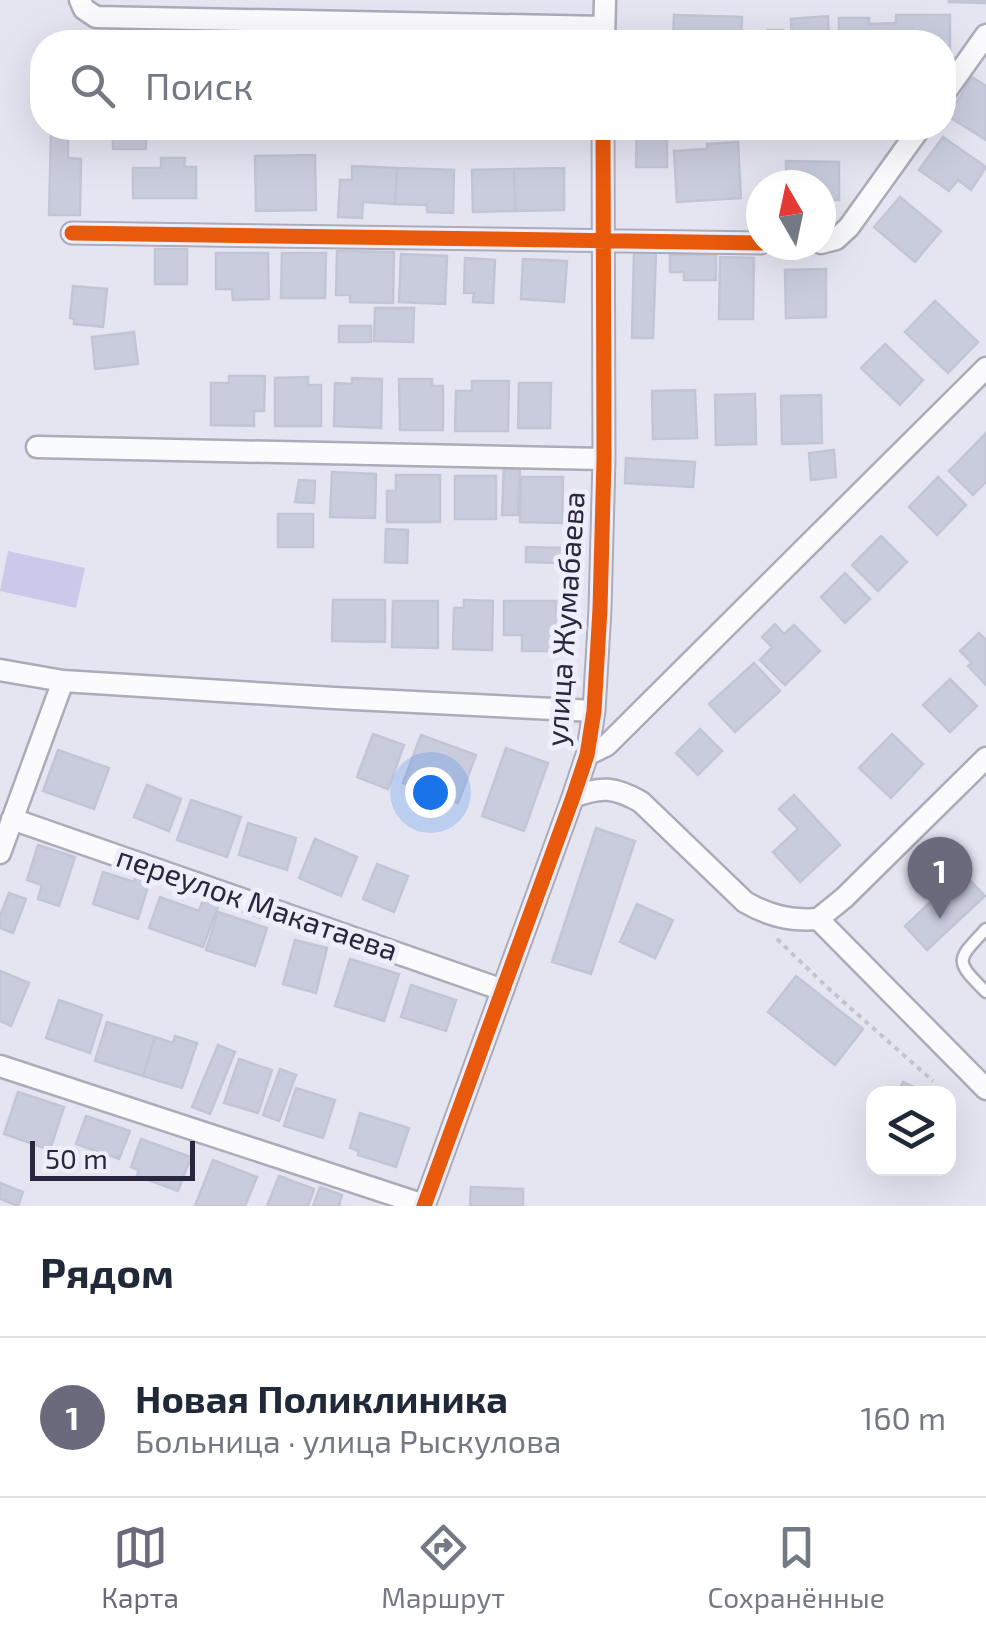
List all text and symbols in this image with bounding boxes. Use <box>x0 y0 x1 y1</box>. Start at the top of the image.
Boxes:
search box <box>30 30 956 140</box>
icon: search <box>65 58 120 113</box>
text: Поиск <box>145 62 254 108</box>
north arrow <box>746 170 836 260</box>
street label: улица Жумабаева <box>537 490 592 748</box>
your location <box>405 767 456 818</box>
pin: 1 <box>908 836 972 919</box>
street label: переулок Макатаева <box>112 837 403 968</box>
map controls <box>866 1086 956 1176</box>
button: layers <box>866 1086 956 1176</box>
scale bar <box>30 1136 195 1180</box>
text: 50 m <box>45 1141 108 1175</box>
text: Рядом <box>40 1246 174 1296</box>
text: Новая Поликлиника <box>135 1375 508 1421</box>
text: 1 <box>66 1398 79 1436</box>
text: 160 m <box>860 1398 946 1436</box>
text: Больница · улица Рыскулова <box>135 1421 562 1459</box>
tab: Карта <box>101 1520 179 1614</box>
tab: Маршрут <box>381 1520 505 1614</box>
tab: Сохранённые <box>707 1520 885 1614</box>

